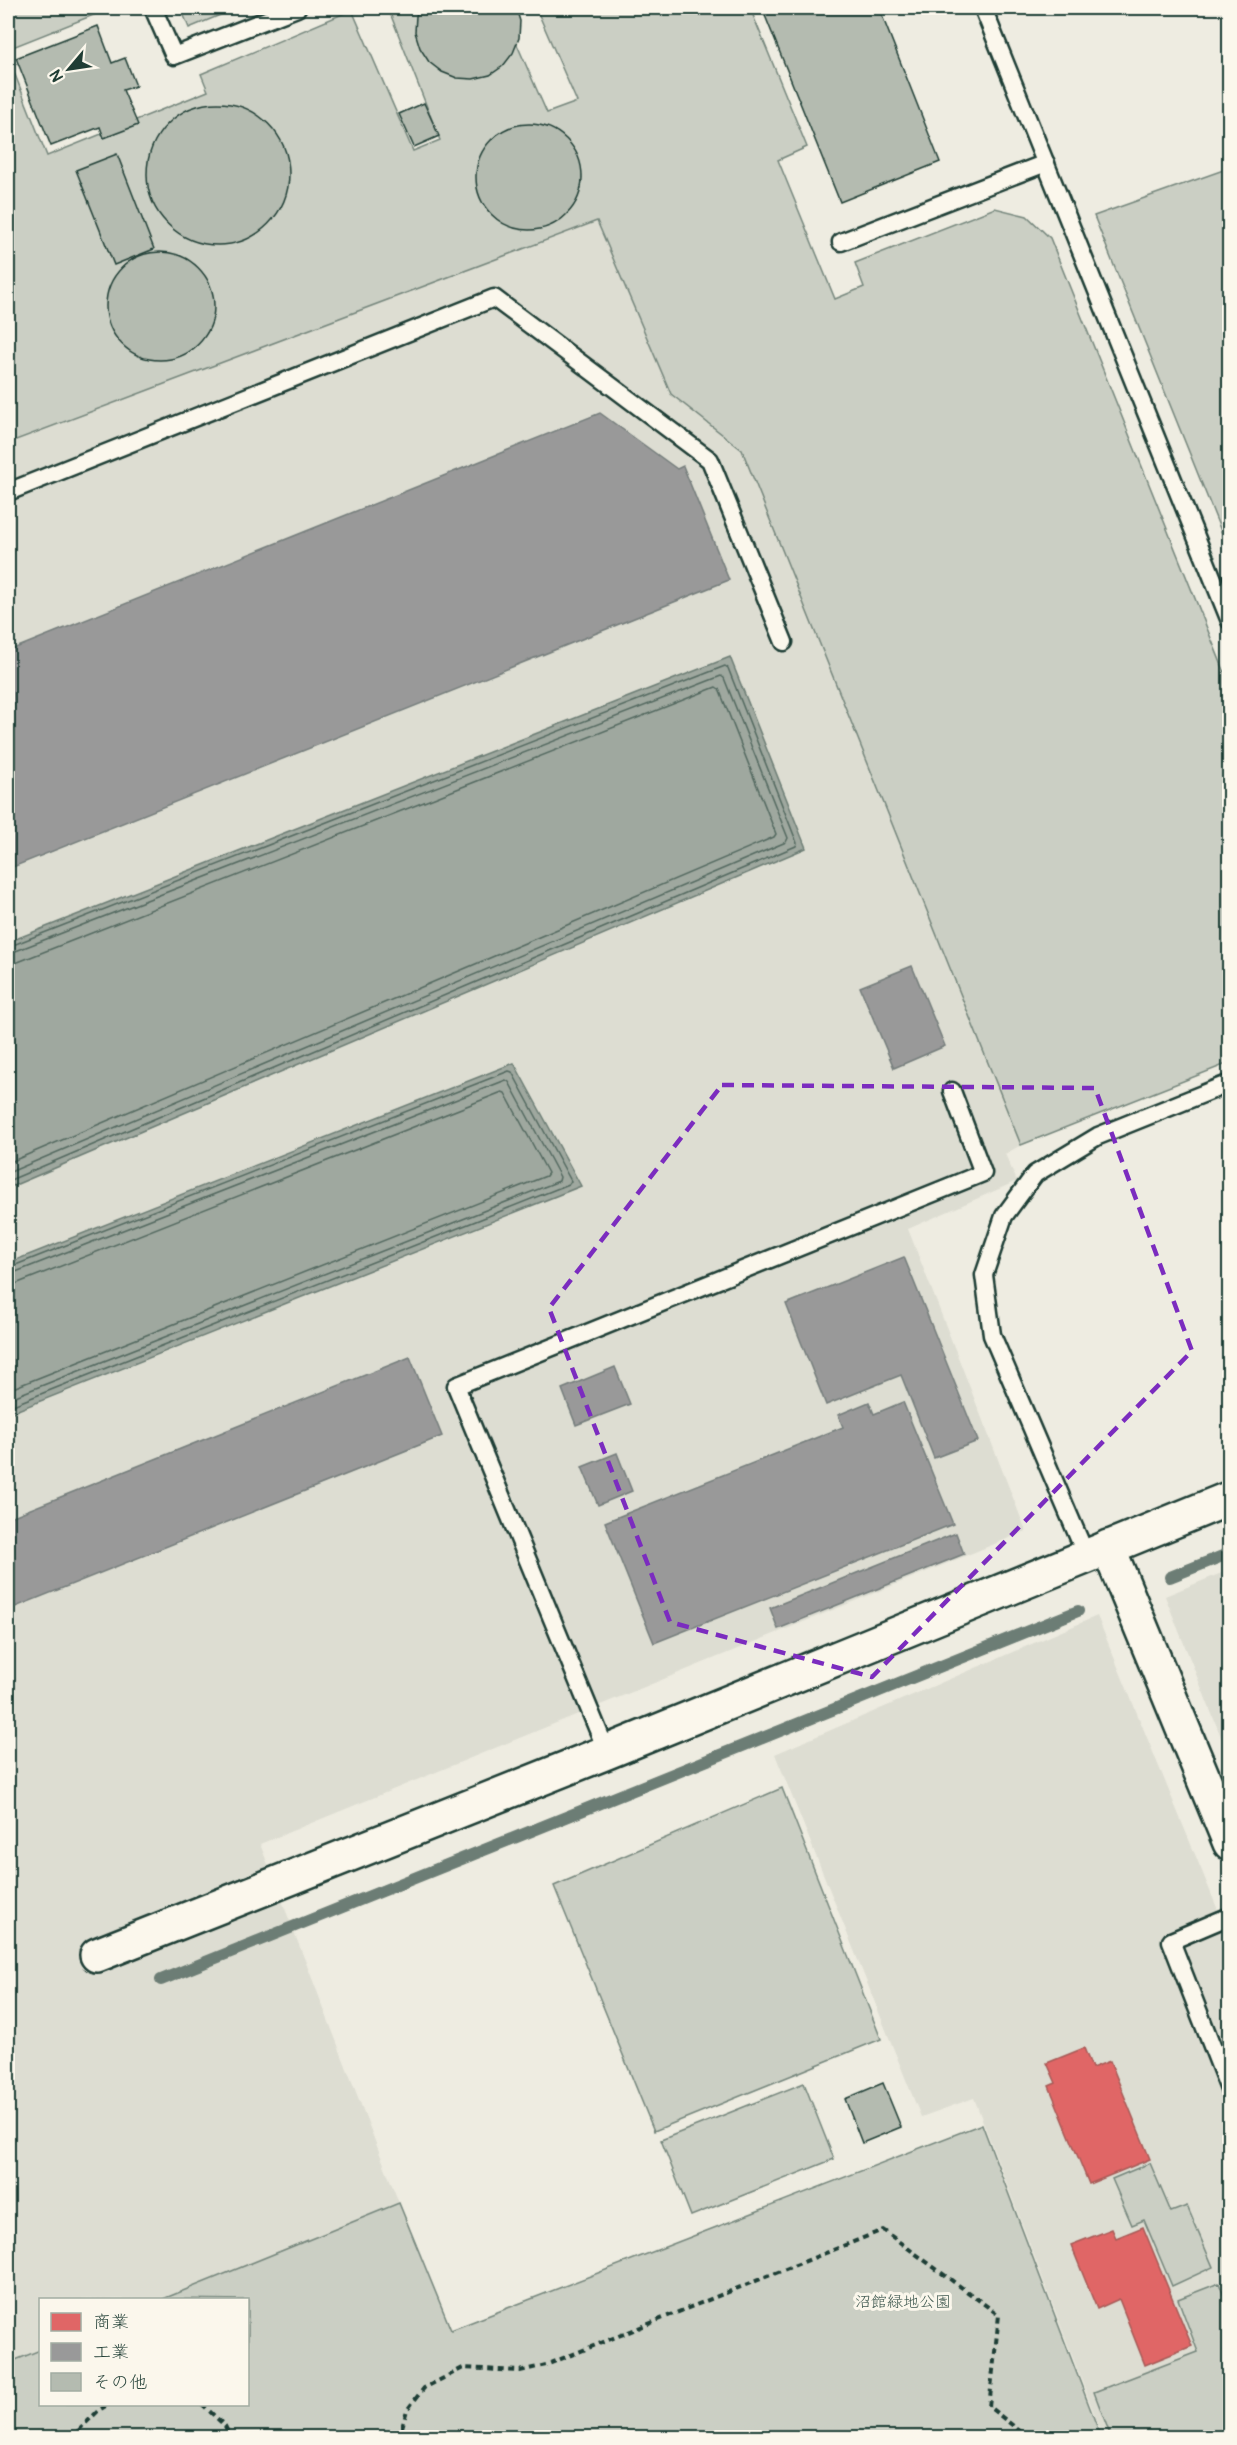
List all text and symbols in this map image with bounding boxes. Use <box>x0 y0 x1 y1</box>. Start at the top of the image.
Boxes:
north arrow <box>39 39 99 99</box>
text: N <box>45 66 68 85</box>
park label: 沼館緑地公園 <box>855 2292 951 2312</box>
legend <box>39 2298 249 2406</box>
text: 商業 <box>93 2311 129 2334</box>
text: 工業 <box>93 2341 129 2364</box>
text: その他 <box>93 2371 147 2394</box>

